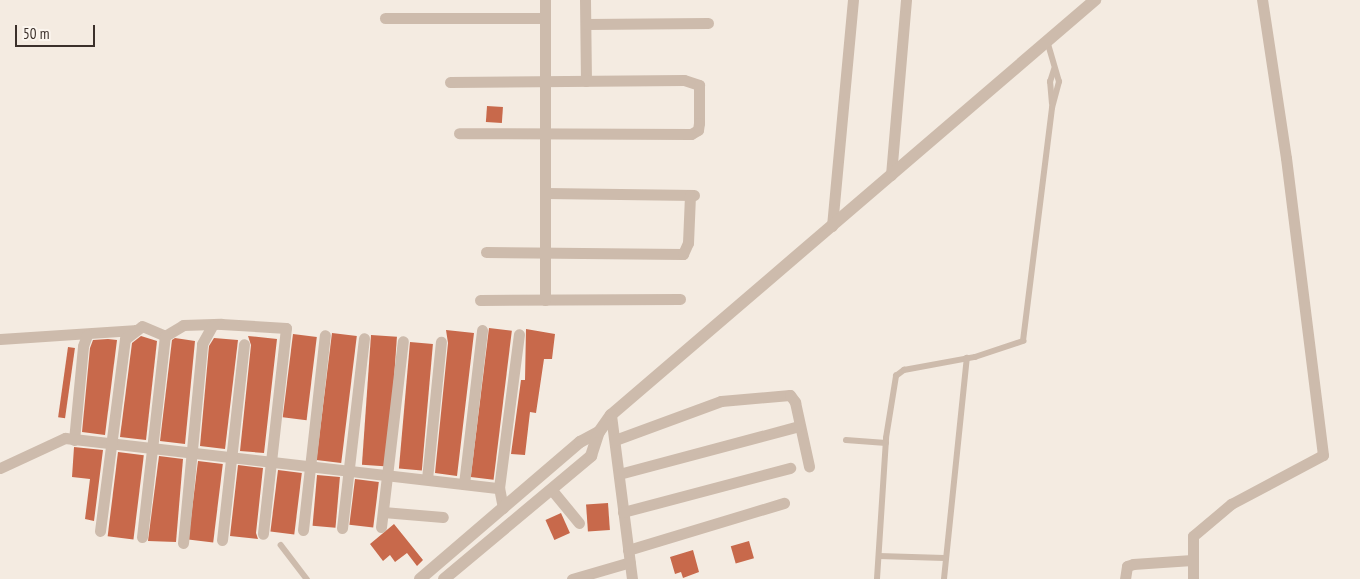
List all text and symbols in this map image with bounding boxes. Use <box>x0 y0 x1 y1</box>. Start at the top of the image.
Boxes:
scale bar <box>18 15 98 47</box>
text: 50 m <box>23 24 49 43</box>

